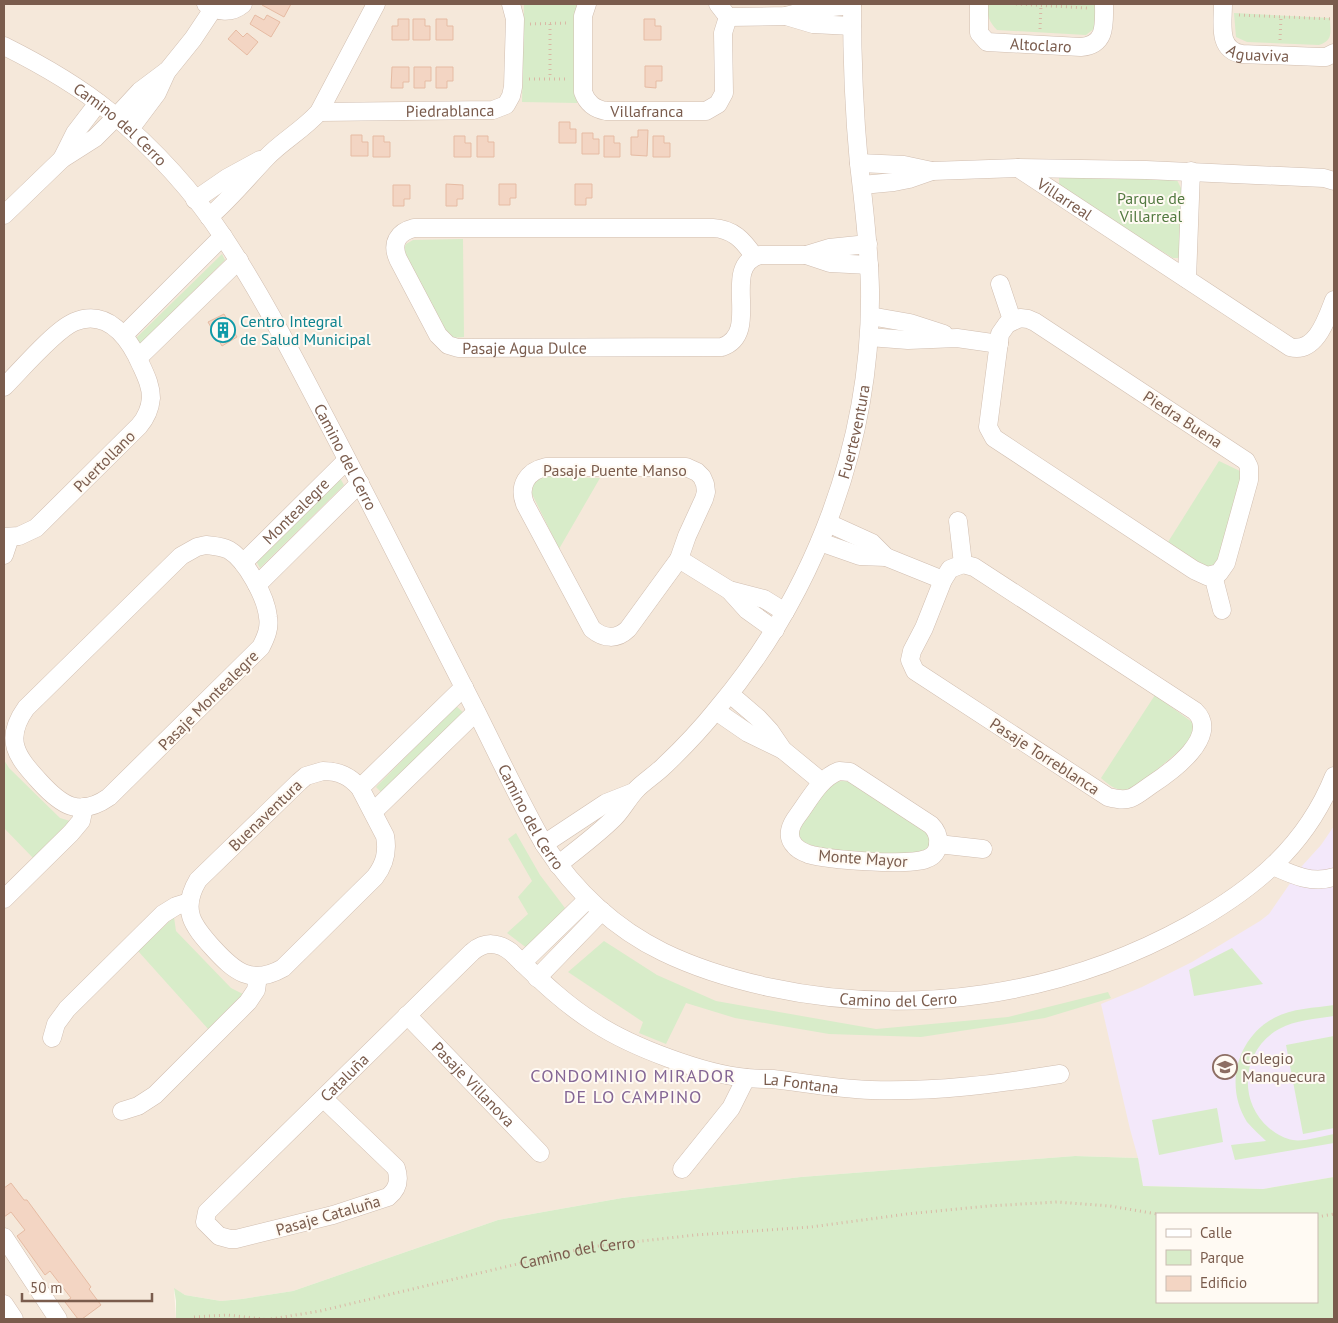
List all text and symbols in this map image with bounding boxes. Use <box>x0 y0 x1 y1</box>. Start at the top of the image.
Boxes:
street label: Altoclaro <box>1010 33 1072 56</box>
street label: Aguaviva <box>1223 40 1290 66</box>
street label: Camino del Cerro <box>70 78 172 170</box>
street label: Piedrablanca <box>406 100 494 121</box>
street label: Villafranca <box>609 101 683 121</box>
street label: Villarreal <box>1032 173 1097 224</box>
park label: Parque de Villarreal <box>1117 188 1185 226</box>
place label: Centro Integral de Salud Municipal <box>240 311 371 349</box>
building icon: Centro Integral de Salud Municipal <box>210 317 236 343</box>
street label: Pasaje Agua Dulce <box>462 338 587 358</box>
street label: Fuerteventura <box>833 383 874 481</box>
street label: Piedra Buena <box>1140 386 1226 452</box>
street label: Camino del Cerro <box>310 400 382 514</box>
street label: Puertollano <box>69 426 139 496</box>
street label: Pasaje Puente Manso <box>543 460 687 480</box>
street label: Montealegre <box>258 474 333 548</box>
street label: Pasaje Montealegre <box>154 646 262 754</box>
street label: Pasaje Torreblanca <box>986 713 1104 799</box>
street label: Camino del Cerro <box>494 761 569 873</box>
street label: Buenaventura <box>224 775 306 855</box>
street label: Monte Mayor <box>818 845 909 871</box>
street label: Camino del Cerro <box>839 988 958 1011</box>
street label: Pasaje Villanova <box>428 1037 519 1131</box>
place label: Colegio Manquecura <box>1242 1048 1326 1086</box>
street label: Cataluña <box>316 1049 373 1106</box>
school or university icon: Colegio Manquecura <box>1212 1054 1238 1080</box>
district label: CONDOMINIO MIRADOR DE LO CAMPINO <box>530 1064 736 1108</box>
street label: La Fontana <box>763 1069 840 1098</box>
street label: Pasaje Cataluña <box>273 1191 383 1239</box>
legend <box>1156 1213 1318 1303</box>
text: Calle <box>1200 1223 1232 1242</box>
street label: Camino del Cerro <box>518 1232 636 1273</box>
text: Parque <box>1200 1248 1244 1267</box>
scale bar <box>22 1270 152 1302</box>
text: Edificio <box>1200 1273 1247 1292</box>
text: 50 m <box>30 1278 63 1297</box>

